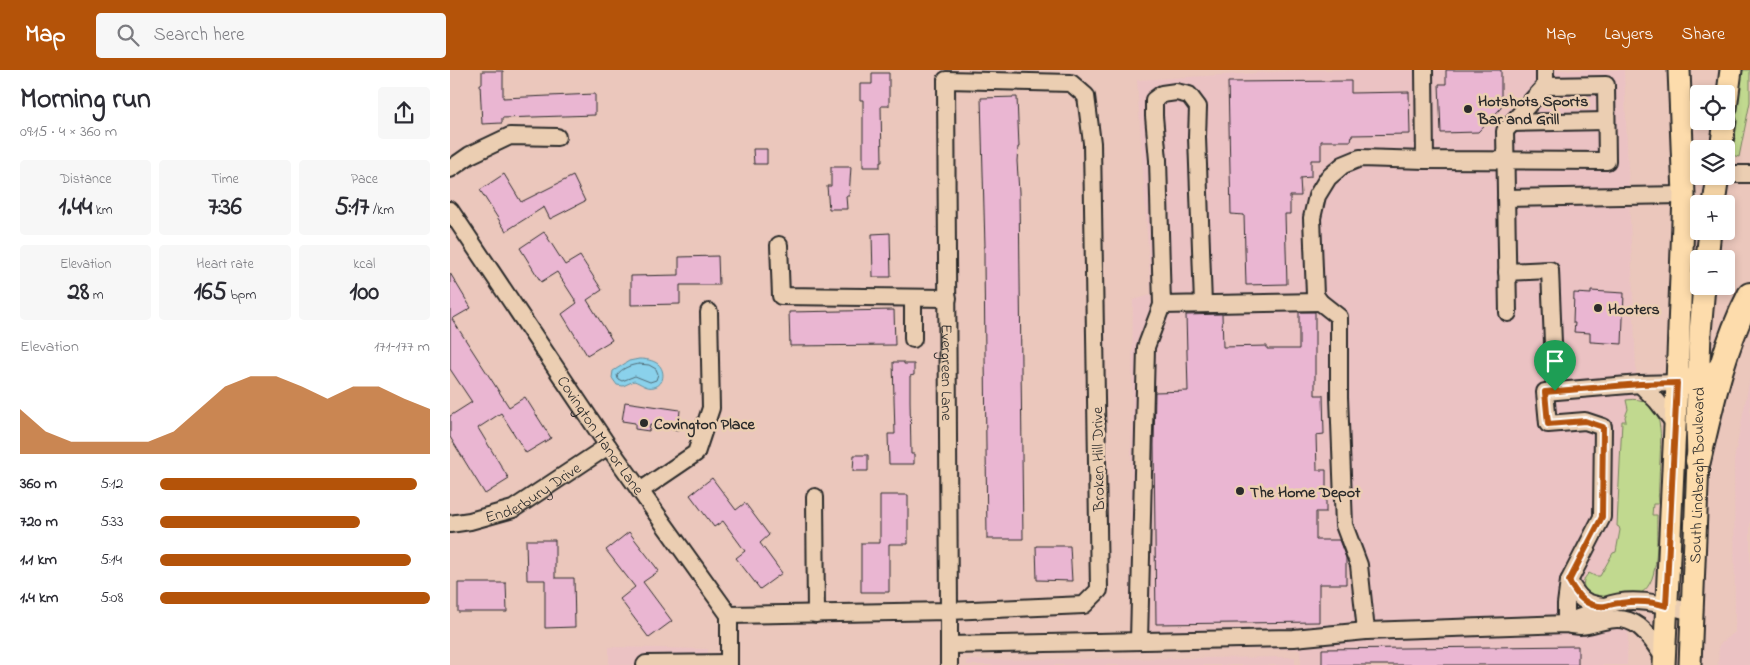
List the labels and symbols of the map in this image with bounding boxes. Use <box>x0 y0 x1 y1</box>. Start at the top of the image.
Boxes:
place label: Hotshots Sports Bar and Grill <box>1477 90 1588 132</box>
marker: Hotshots Sports Bar and Grill <box>1462 103 1474 115</box>
place label: Hooters <box>1608 298 1660 322</box>
marker: Hooters <box>1592 302 1604 314</box>
street label: Evergreen Lane <box>933 324 958 421</box>
pin <box>1534 340 1576 391</box>
street label: Covington Manor Lane <box>550 371 650 501</box>
street label: South Lindbergh Boulevard <box>1684 387 1712 564</box>
street label: Broken Hill Drive <box>1086 406 1112 512</box>
place label: Covington Place <box>654 413 756 438</box>
marker: Covington Place <box>638 417 650 429</box>
street label: Enderbury Drive <box>483 457 587 530</box>
place label: The Home Depot <box>1250 481 1361 505</box>
marker: The Home Depot <box>1234 485 1246 497</box>

